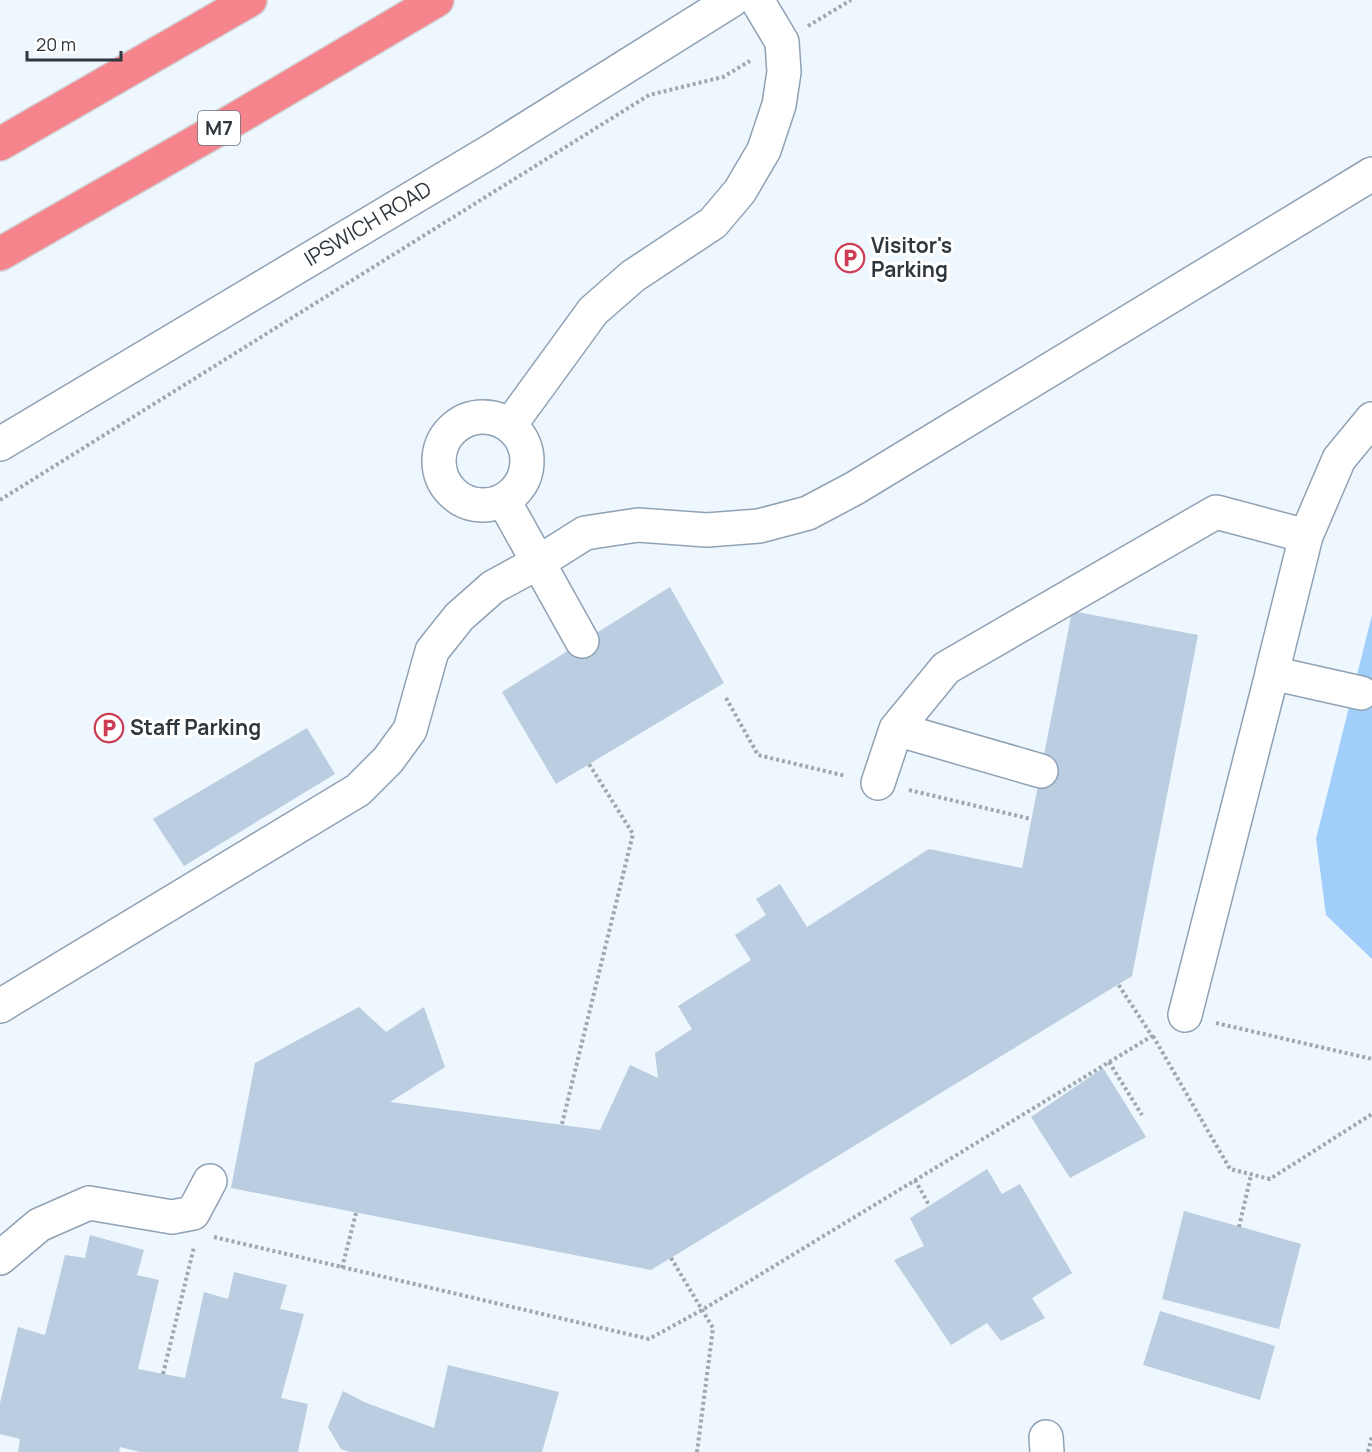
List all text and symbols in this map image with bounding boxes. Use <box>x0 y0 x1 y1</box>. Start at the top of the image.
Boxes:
scale bar <box>27 24 122 62</box>
text: 20 m <box>36 32 76 56</box>
road number: M7 <box>198 111 240 145</box>
street label: IPSWICH ROAD <box>299 174 436 272</box>
place label: Visitor's Parking <box>871 231 952 283</box>
parking icon: Visitor's Parking <box>834 242 866 274</box>
parking icon: Staff Parking <box>93 712 125 744</box>
place label: Staff Parking <box>130 713 261 741</box>

